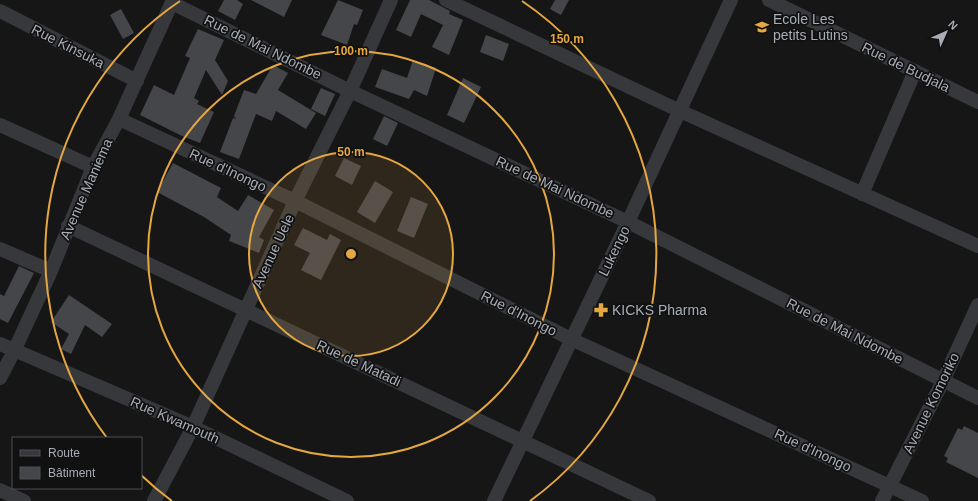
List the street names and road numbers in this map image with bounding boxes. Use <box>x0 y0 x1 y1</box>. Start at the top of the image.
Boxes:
street label: Rue de Mai Ndombe <box>202 12 324 82</box>
street label: Rue Kinsuka <box>29 21 107 71</box>
street label: Rue de Budjala <box>859 39 953 95</box>
street label: Avenue Maniema <box>57 136 116 242</box>
street label: Rue d'Inongo <box>187 145 269 195</box>
street label: Rue de Mai Ndombe <box>493 153 617 221</box>
street label: Avenue Uele <box>249 211 297 291</box>
street label: Lukengo <box>595 223 633 279</box>
street label: Rue d'Inongo <box>478 287 560 339</box>
street label: Rue de Mai Ndombe <box>784 295 906 367</box>
street label: Rue de Matadi <box>314 337 404 389</box>
street label: Avenue Komoriko <box>900 350 962 456</box>
street label: Rue Kwamouth <box>128 393 222 447</box>
street label: Rue d'Inongo <box>772 425 854 475</box>

